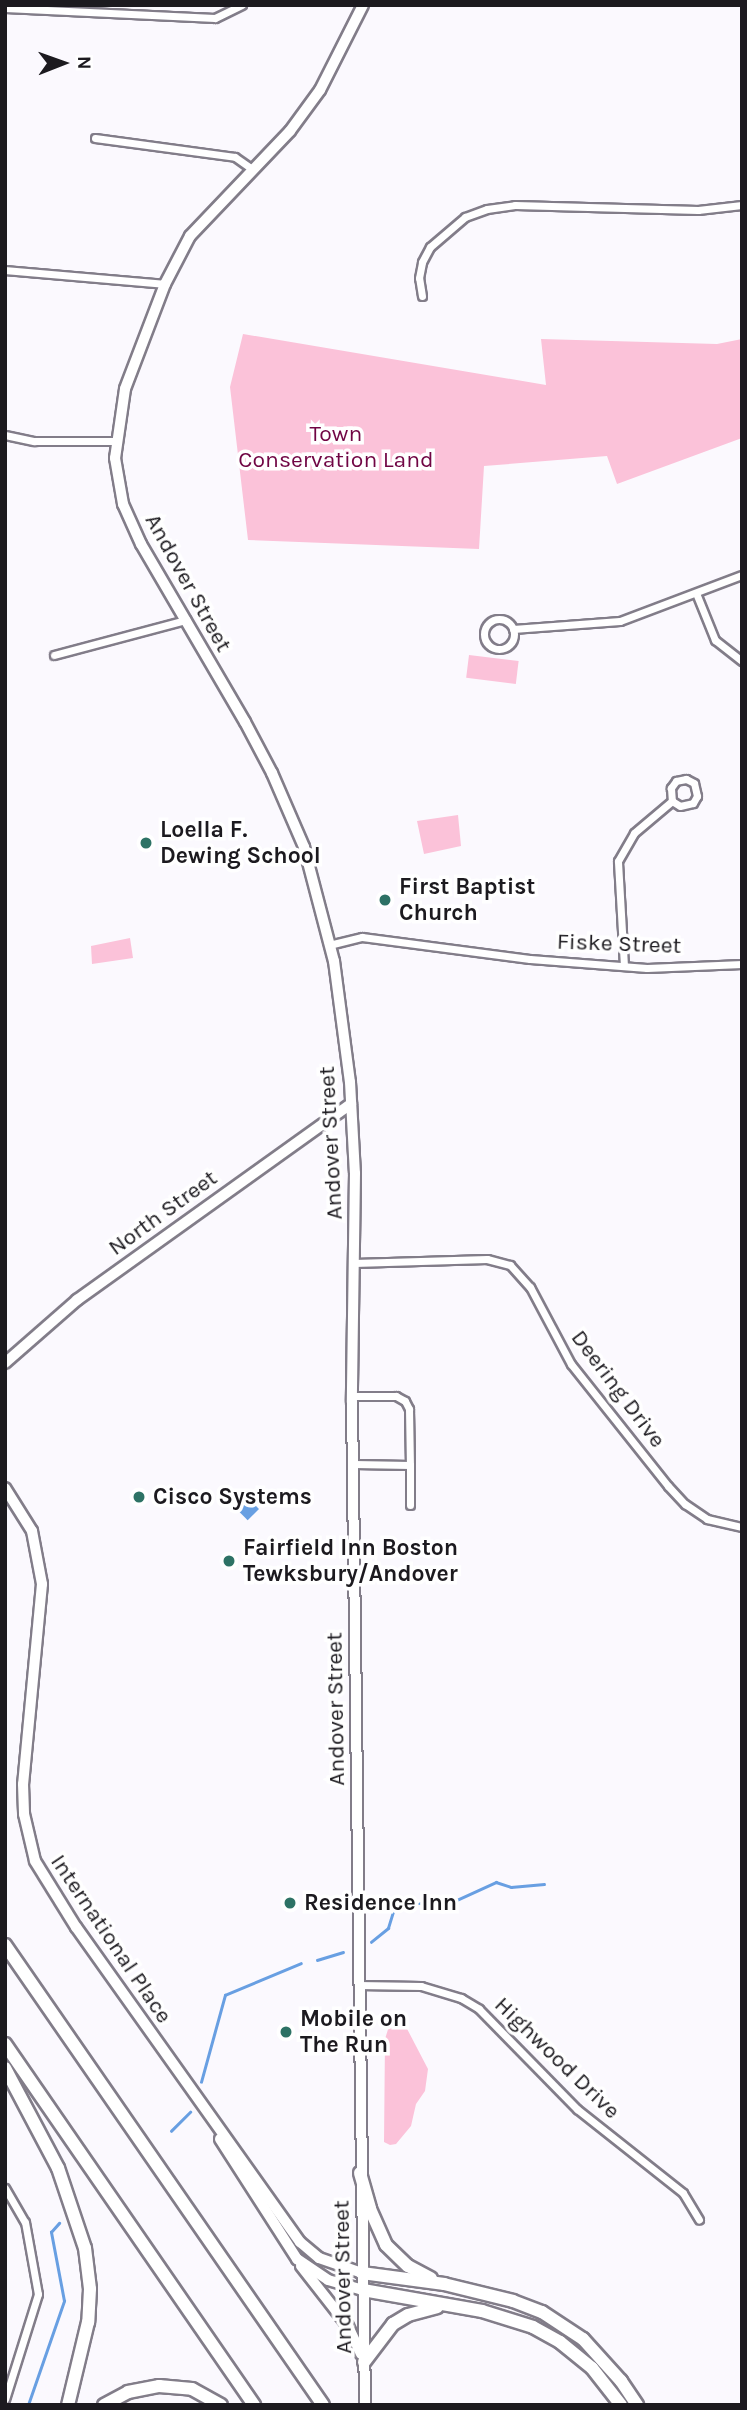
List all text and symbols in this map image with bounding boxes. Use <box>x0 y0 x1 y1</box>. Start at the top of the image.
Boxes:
north arrow <box>28 28 98 98</box>
text: N <box>73 56 95 70</box>
park label: Town Conservation Land <box>238 420 434 474</box>
street label: Andover Street <box>139 509 237 657</box>
place label: Loella F. Dewing School <box>160 816 321 870</box>
marker: Loella F. Dewing School <box>138 835 154 851</box>
place label: First Baptist Church <box>399 873 535 927</box>
marker: First Baptist Church <box>377 892 393 908</box>
street label: Fiske Street <box>556 928 682 960</box>
street label: Andover Street <box>313 1066 349 1220</box>
street label: North Street <box>103 1164 223 1262</box>
street label: Deering Drive <box>565 1325 671 1453</box>
place label: Cisco Systems <box>153 1483 312 1511</box>
marker: Cisco Systems <box>131 1489 147 1505</box>
place label: Fairfield Inn Boston Tewksbury/Andover <box>243 1534 458 1588</box>
marker: Fairfield Inn Boston Tewksbury/Andover <box>221 1553 237 1569</box>
street label: Andover Street <box>321 1632 351 1786</box>
street label: International Place <box>44 1849 178 2029</box>
place label: Residence Inn <box>304 1889 457 1917</box>
marker: Residence Inn <box>282 1895 298 1911</box>
street label: Highwood Drive <box>489 1991 625 2125</box>
place label: Mobile on The Run <box>300 2005 407 2059</box>
marker: Mobile on The Run <box>278 2024 294 2040</box>
street label: Andover Street <box>328 2200 358 2354</box>

